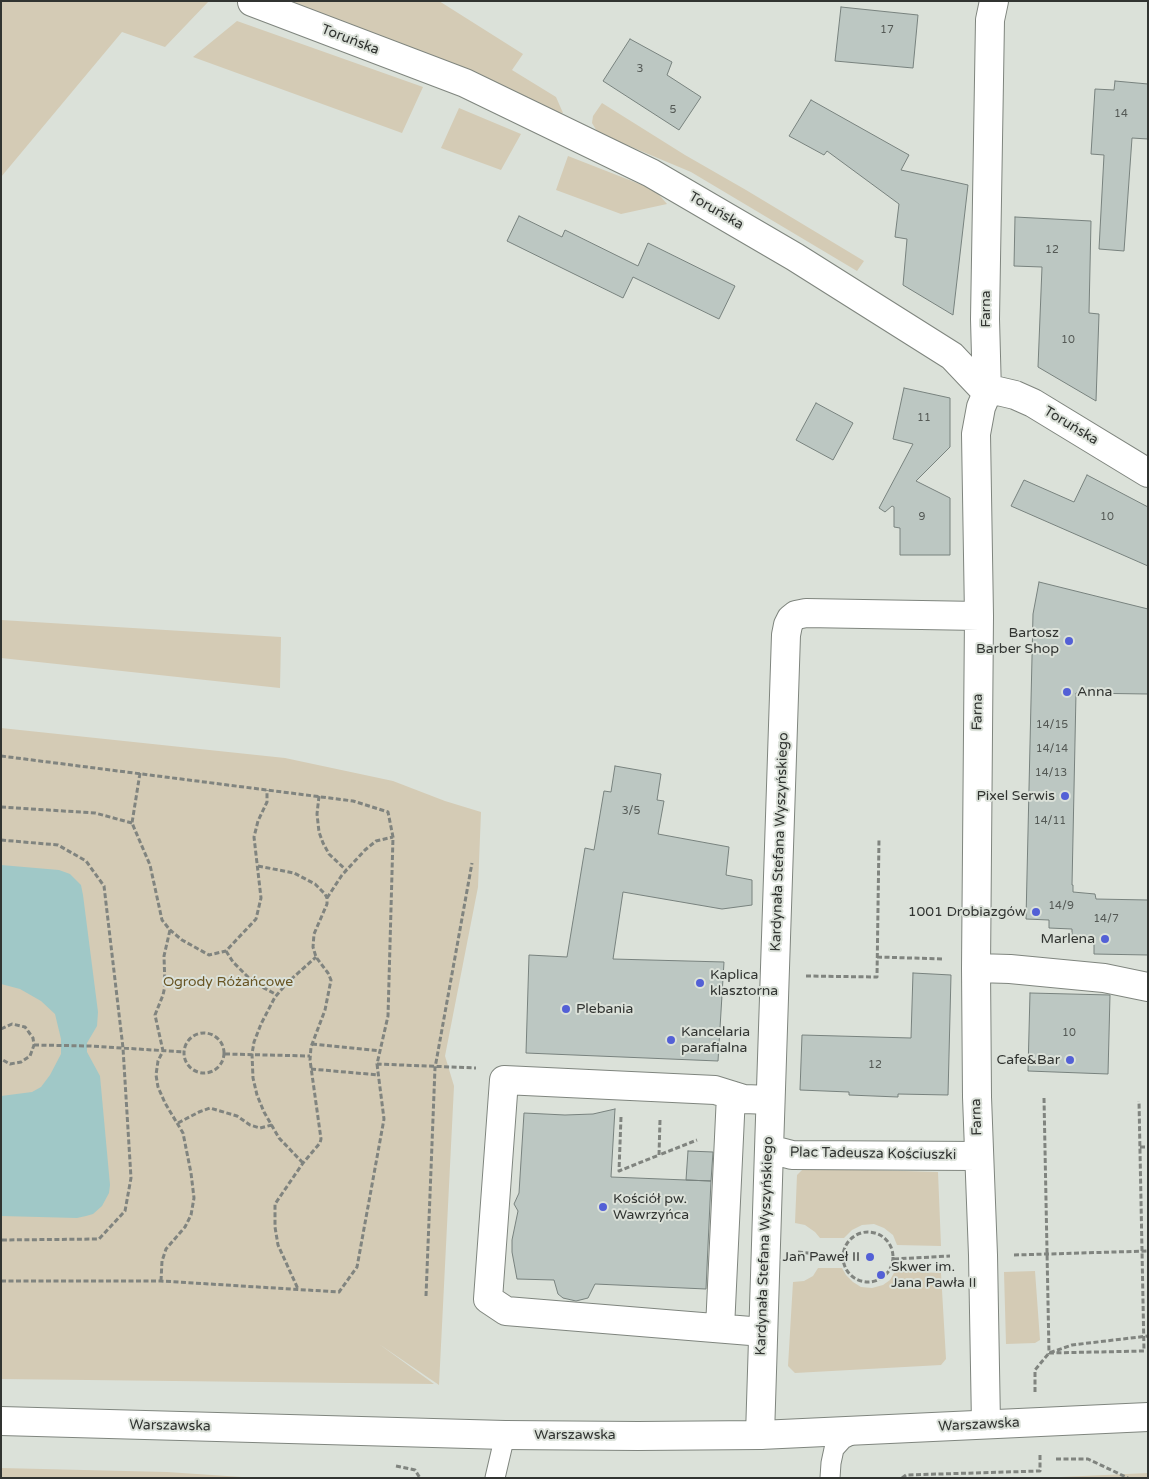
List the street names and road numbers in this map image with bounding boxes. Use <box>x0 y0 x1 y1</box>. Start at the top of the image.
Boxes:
street label: Toruńska <box>319 21 381 59</box>
street label: Toruńska <box>686 189 746 233</box>
street label: Farna <box>978 290 994 328</box>
street label: Toruńska <box>1041 403 1101 449</box>
street label: Farna <box>969 693 987 731</box>
street label: Kardynała Stefana Wyszyńskiego <box>768 732 792 952</box>
street label: Farna <box>968 1098 986 1136</box>
street label: Kardynała Stefana Wyszyńskiego <box>753 1136 777 1356</box>
street label: Plac Tadeusza Kościuszki <box>790 1144 956 1164</box>
street label: Warszawska <box>938 1414 1020 1436</box>
street label: Warszawska <box>129 1417 211 1435</box>
street label: Warszawska <box>534 1427 616 1443</box>

